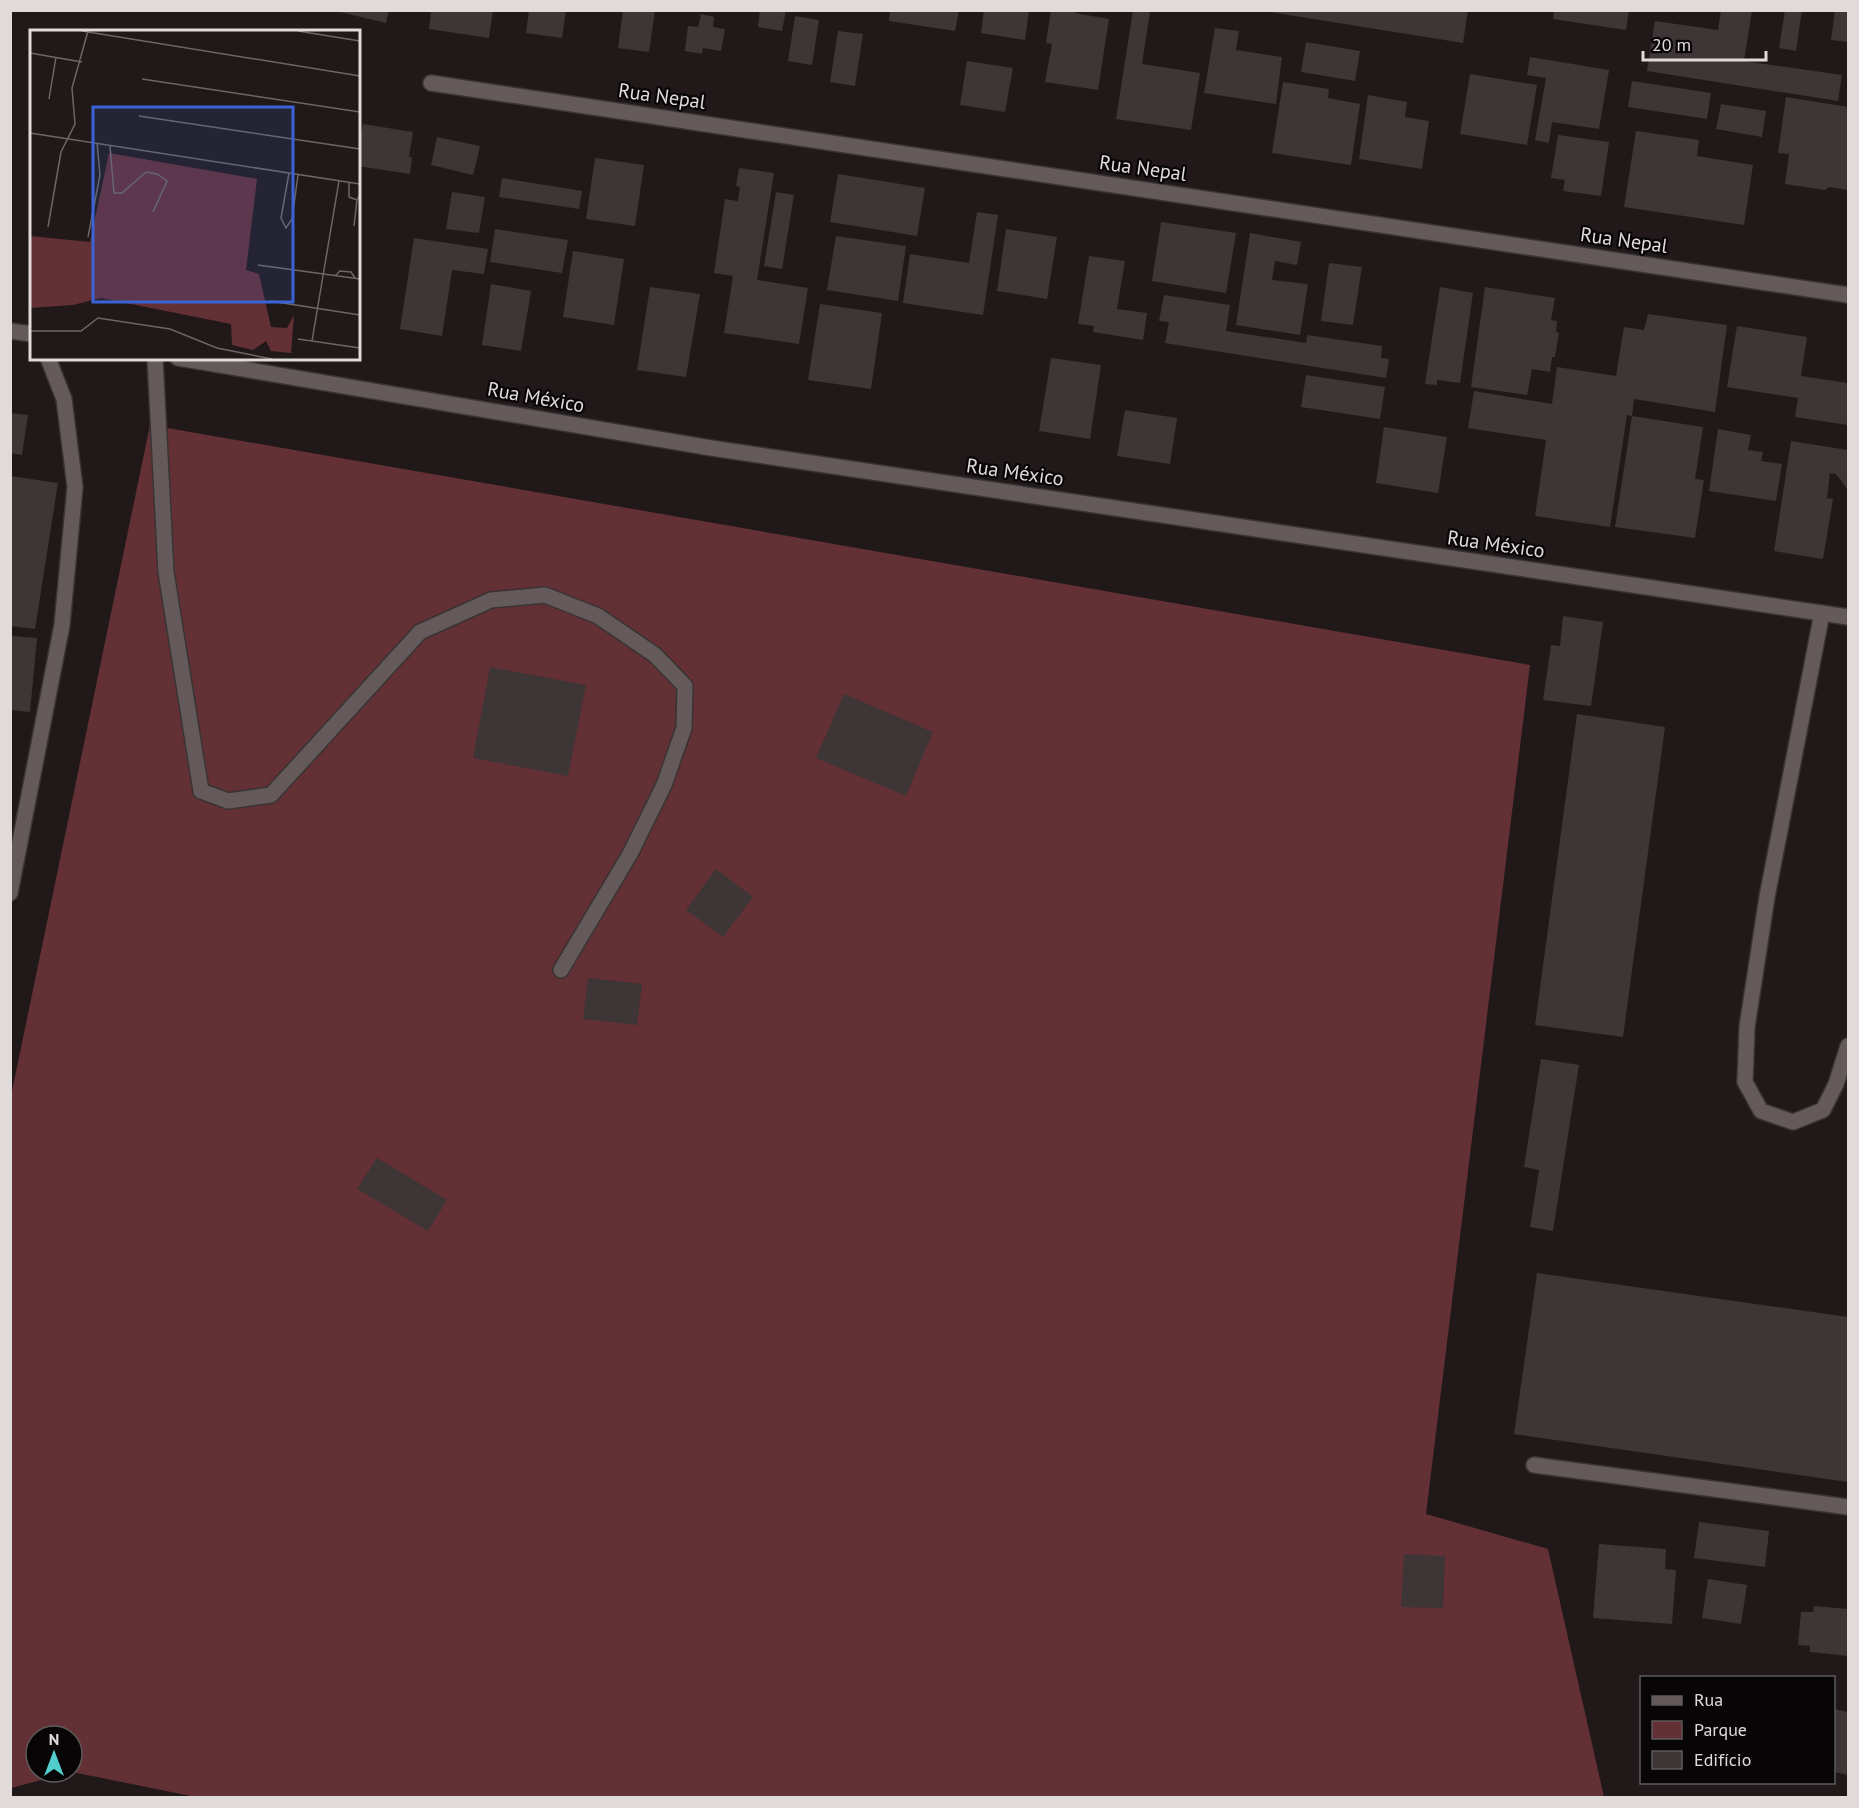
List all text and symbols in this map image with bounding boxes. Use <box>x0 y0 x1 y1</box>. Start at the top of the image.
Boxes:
scale bar <box>1643 24 1766 62</box>
inset map <box>30 30 360 360</box>
text: 20 m <box>1652 33 1691 56</box>
street label: Rua Nepal <box>617 77 708 115</box>
street label: Rua Nepal <box>1098 149 1189 187</box>
street label: Rua Nepal <box>1579 221 1670 259</box>
street label: Rua México <box>485 376 587 418</box>
street label: Rua México <box>965 452 1065 492</box>
street label: Rua México <box>1446 524 1546 564</box>
legend <box>1640 1676 1835 1784</box>
text: Rua <box>1694 1688 1723 1711</box>
text: Parque <box>1694 1718 1747 1741</box>
north arrow <box>24 1724 84 1784</box>
text: N <box>49 1729 59 1749</box>
text: Edifício <box>1694 1748 1751 1771</box>

